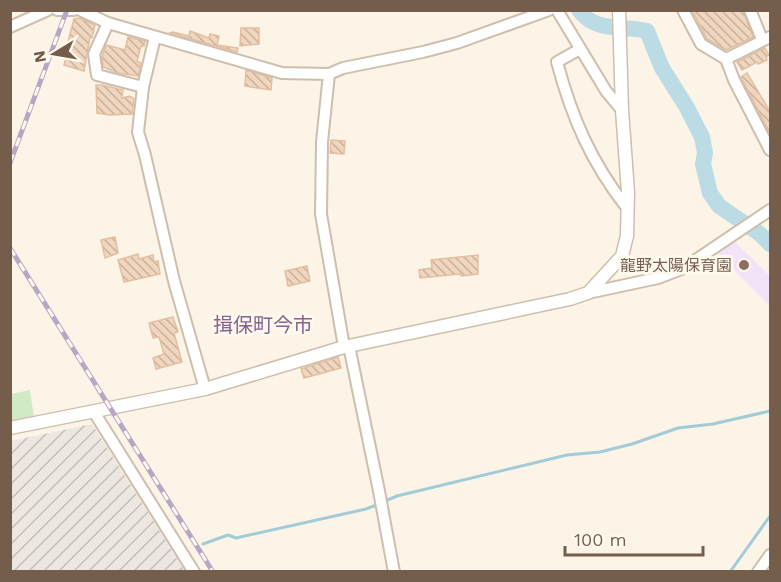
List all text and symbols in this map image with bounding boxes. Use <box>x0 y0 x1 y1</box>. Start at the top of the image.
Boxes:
north arrow <box>24 24 84 84</box>
text: N <box>29 49 50 64</box>
place label: 龍野太陽保育園 <box>620 256 732 275</box>
marker: 龍野太陽保育園 <box>737 258 751 272</box>
district label: 揖保町今市 <box>213 313 313 337</box>
scale bar <box>565 519 703 557</box>
text: 100 m <box>574 529 627 550</box>

